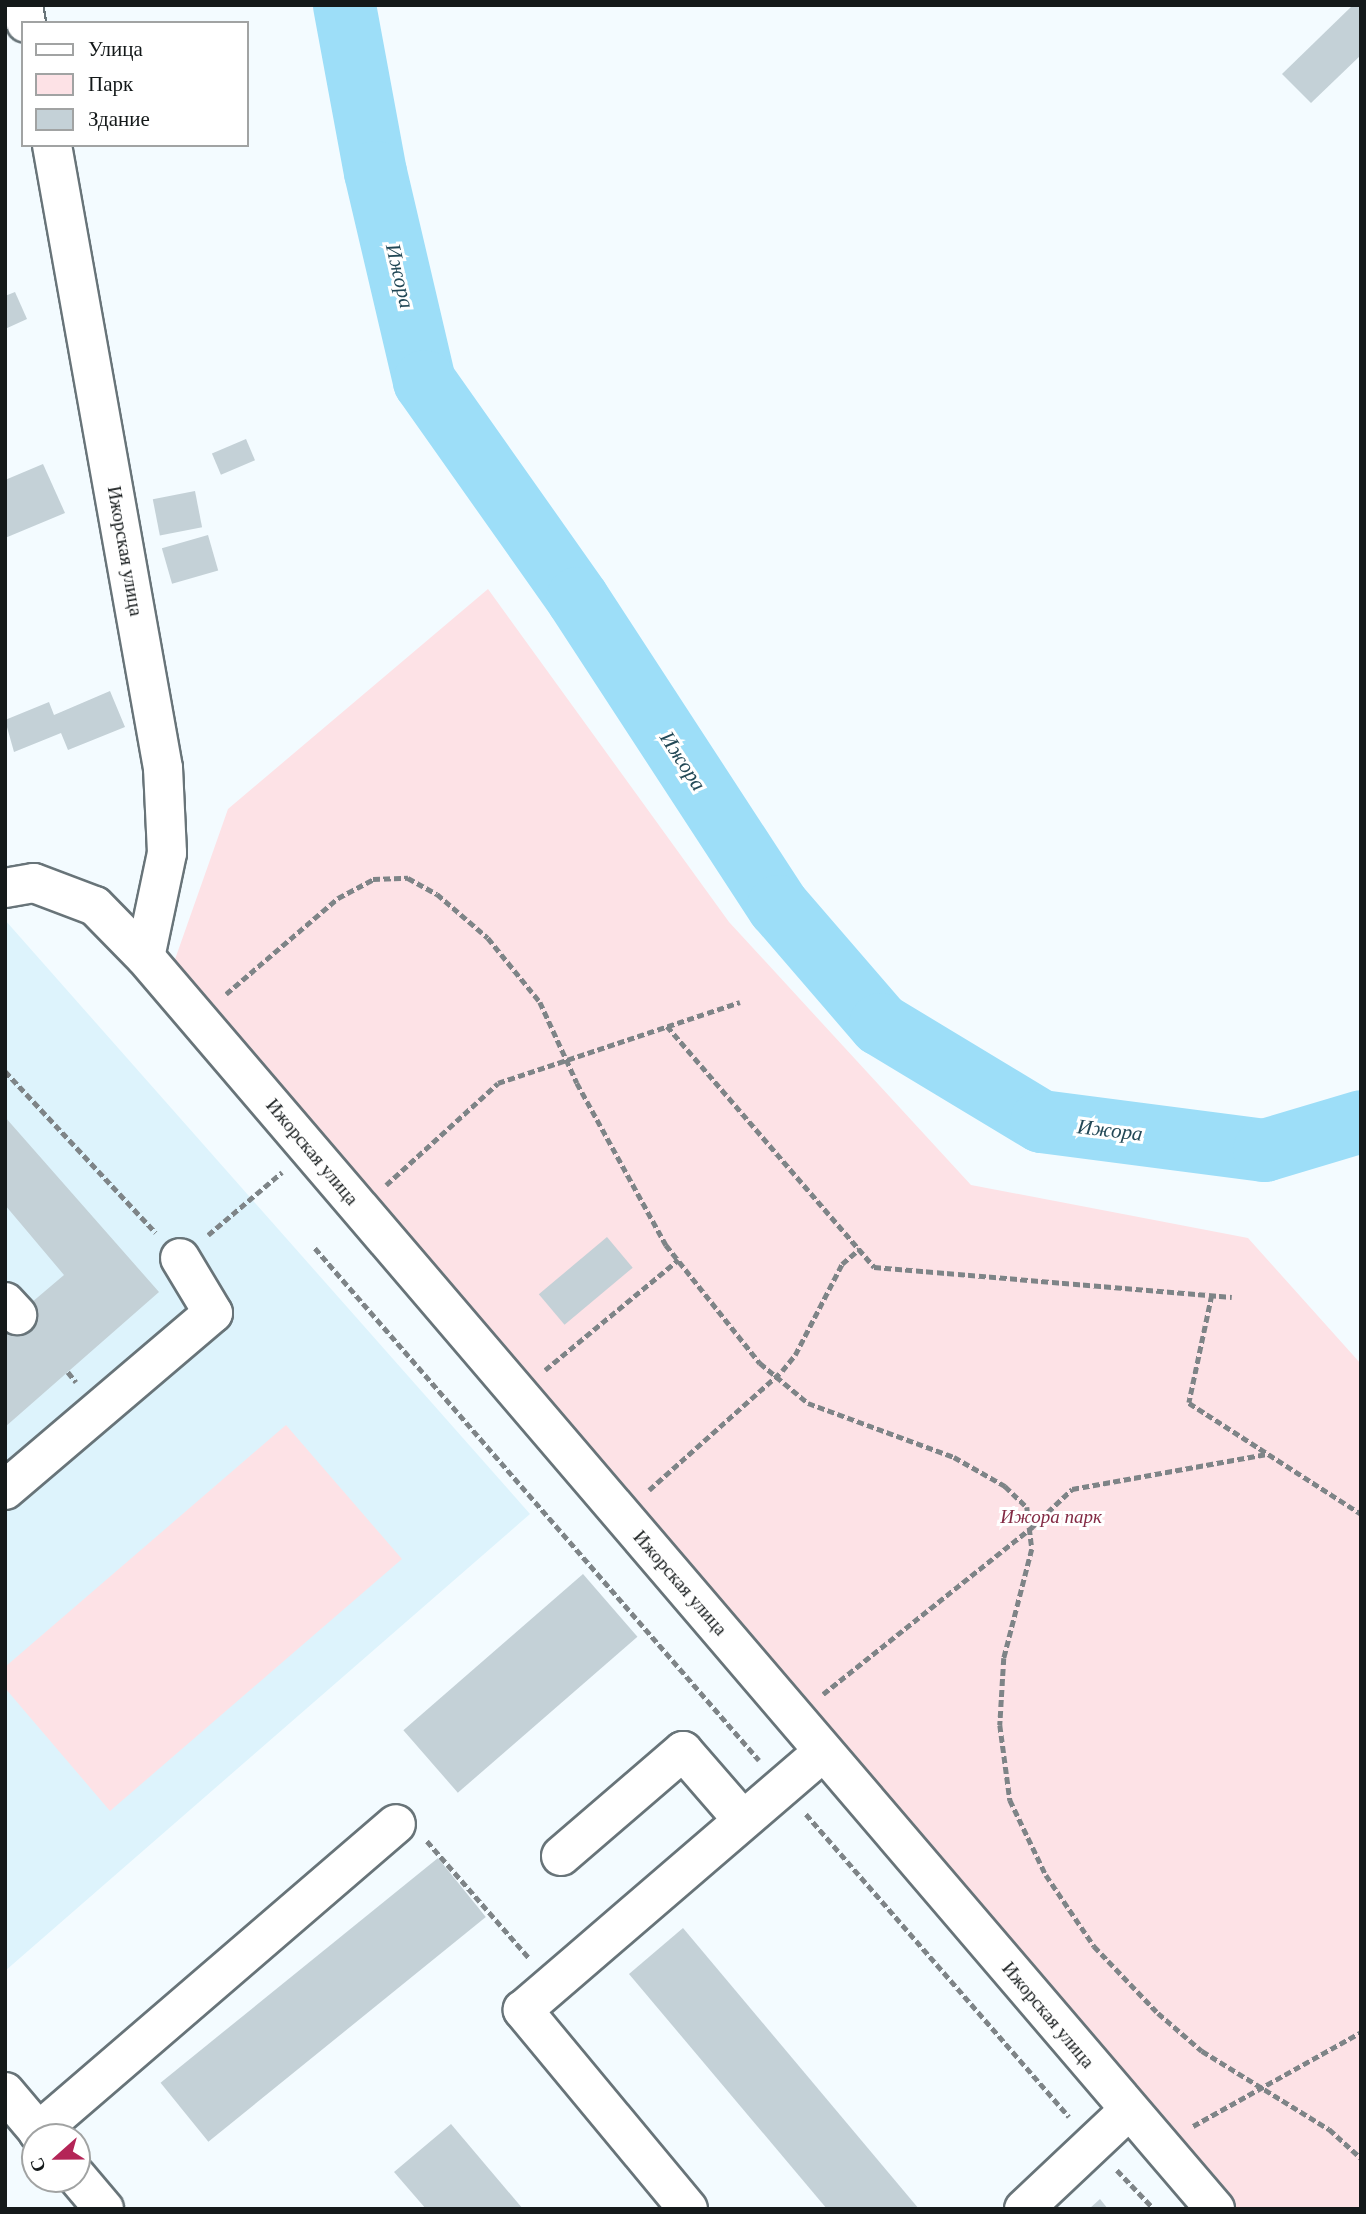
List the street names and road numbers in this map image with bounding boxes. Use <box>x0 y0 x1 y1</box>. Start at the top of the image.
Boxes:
street label: Ижорская улица <box>102 484 148 618</box>
street label: Ижорская улица <box>261 1094 363 1210</box>
street label: Ижорская улица <box>628 1526 732 1640</box>
street label: Ижорская улица <box>997 1957 1099 2073</box>

